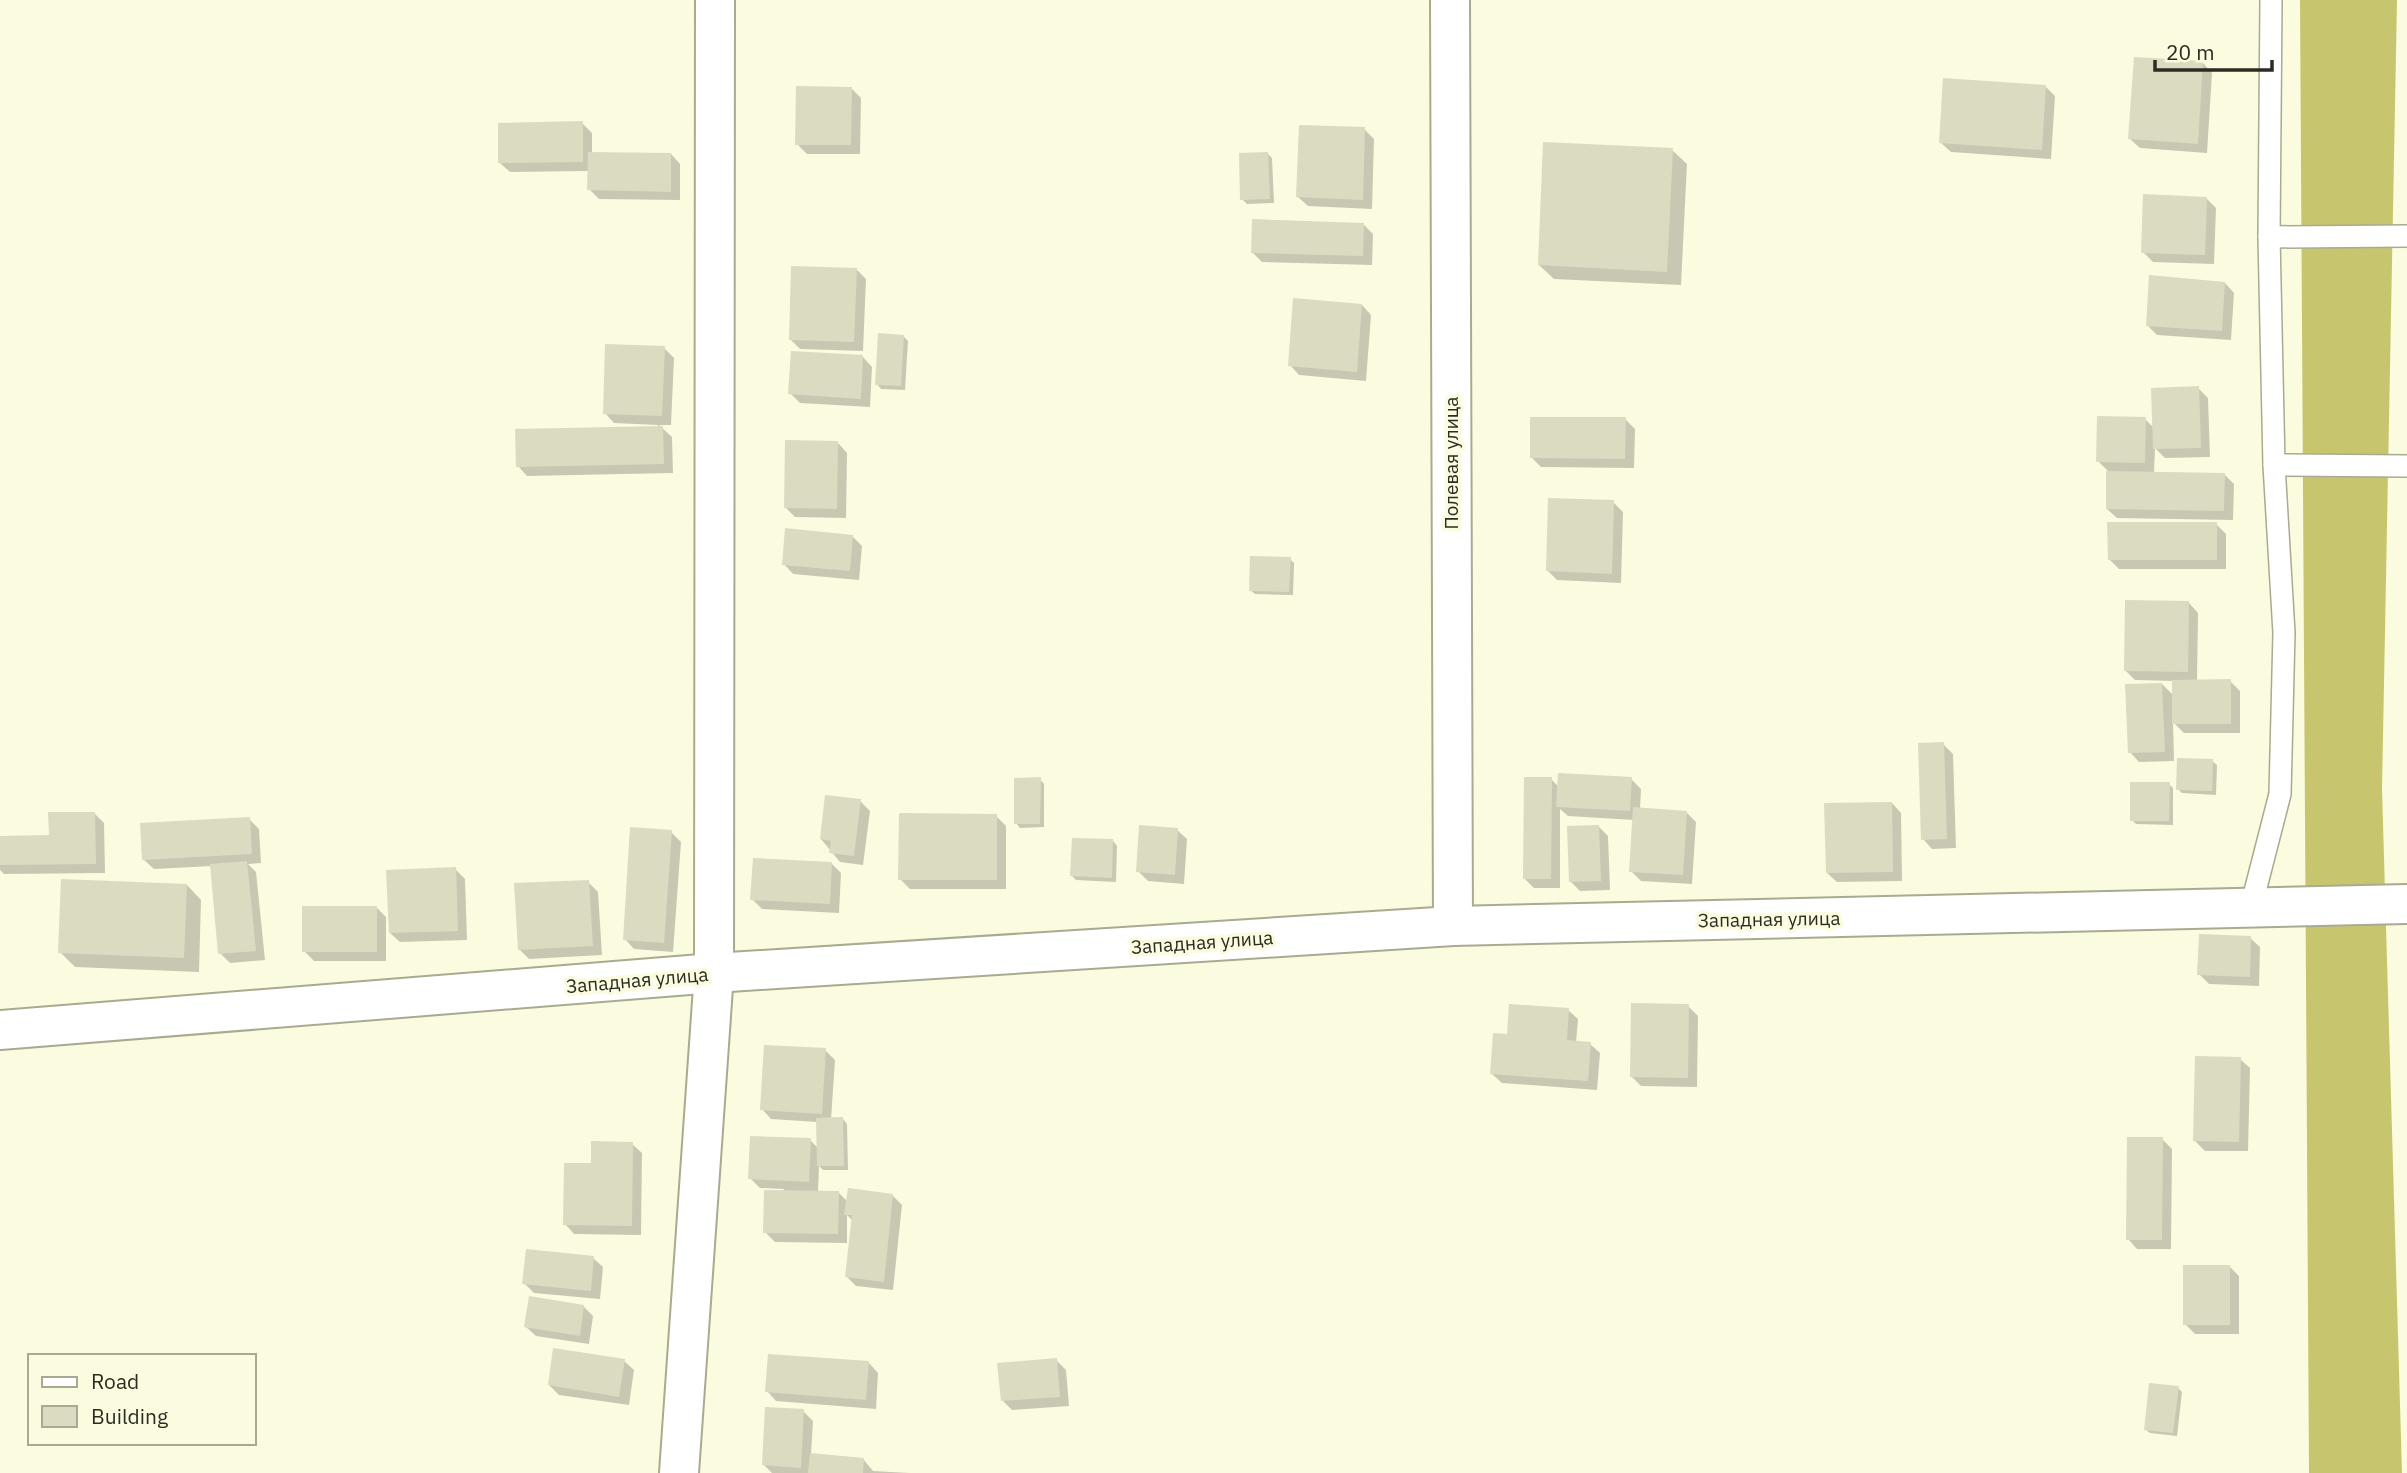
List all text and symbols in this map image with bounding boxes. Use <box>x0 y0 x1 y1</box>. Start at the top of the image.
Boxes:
scale bar <box>2155 28 2272 72</box>
text: 20 m <box>2166 38 2215 66</box>
street label: Полевая улица <box>1439 397 1463 529</box>
street label: Западная улица <box>1697 906 1841 932</box>
street label: Западная улица <box>1130 925 1274 959</box>
street label: Западная улица <box>565 962 709 998</box>
legend <box>28 1354 256 1445</box>
text: Road <box>91 1367 139 1395</box>
text: Building <box>91 1402 168 1430</box>

